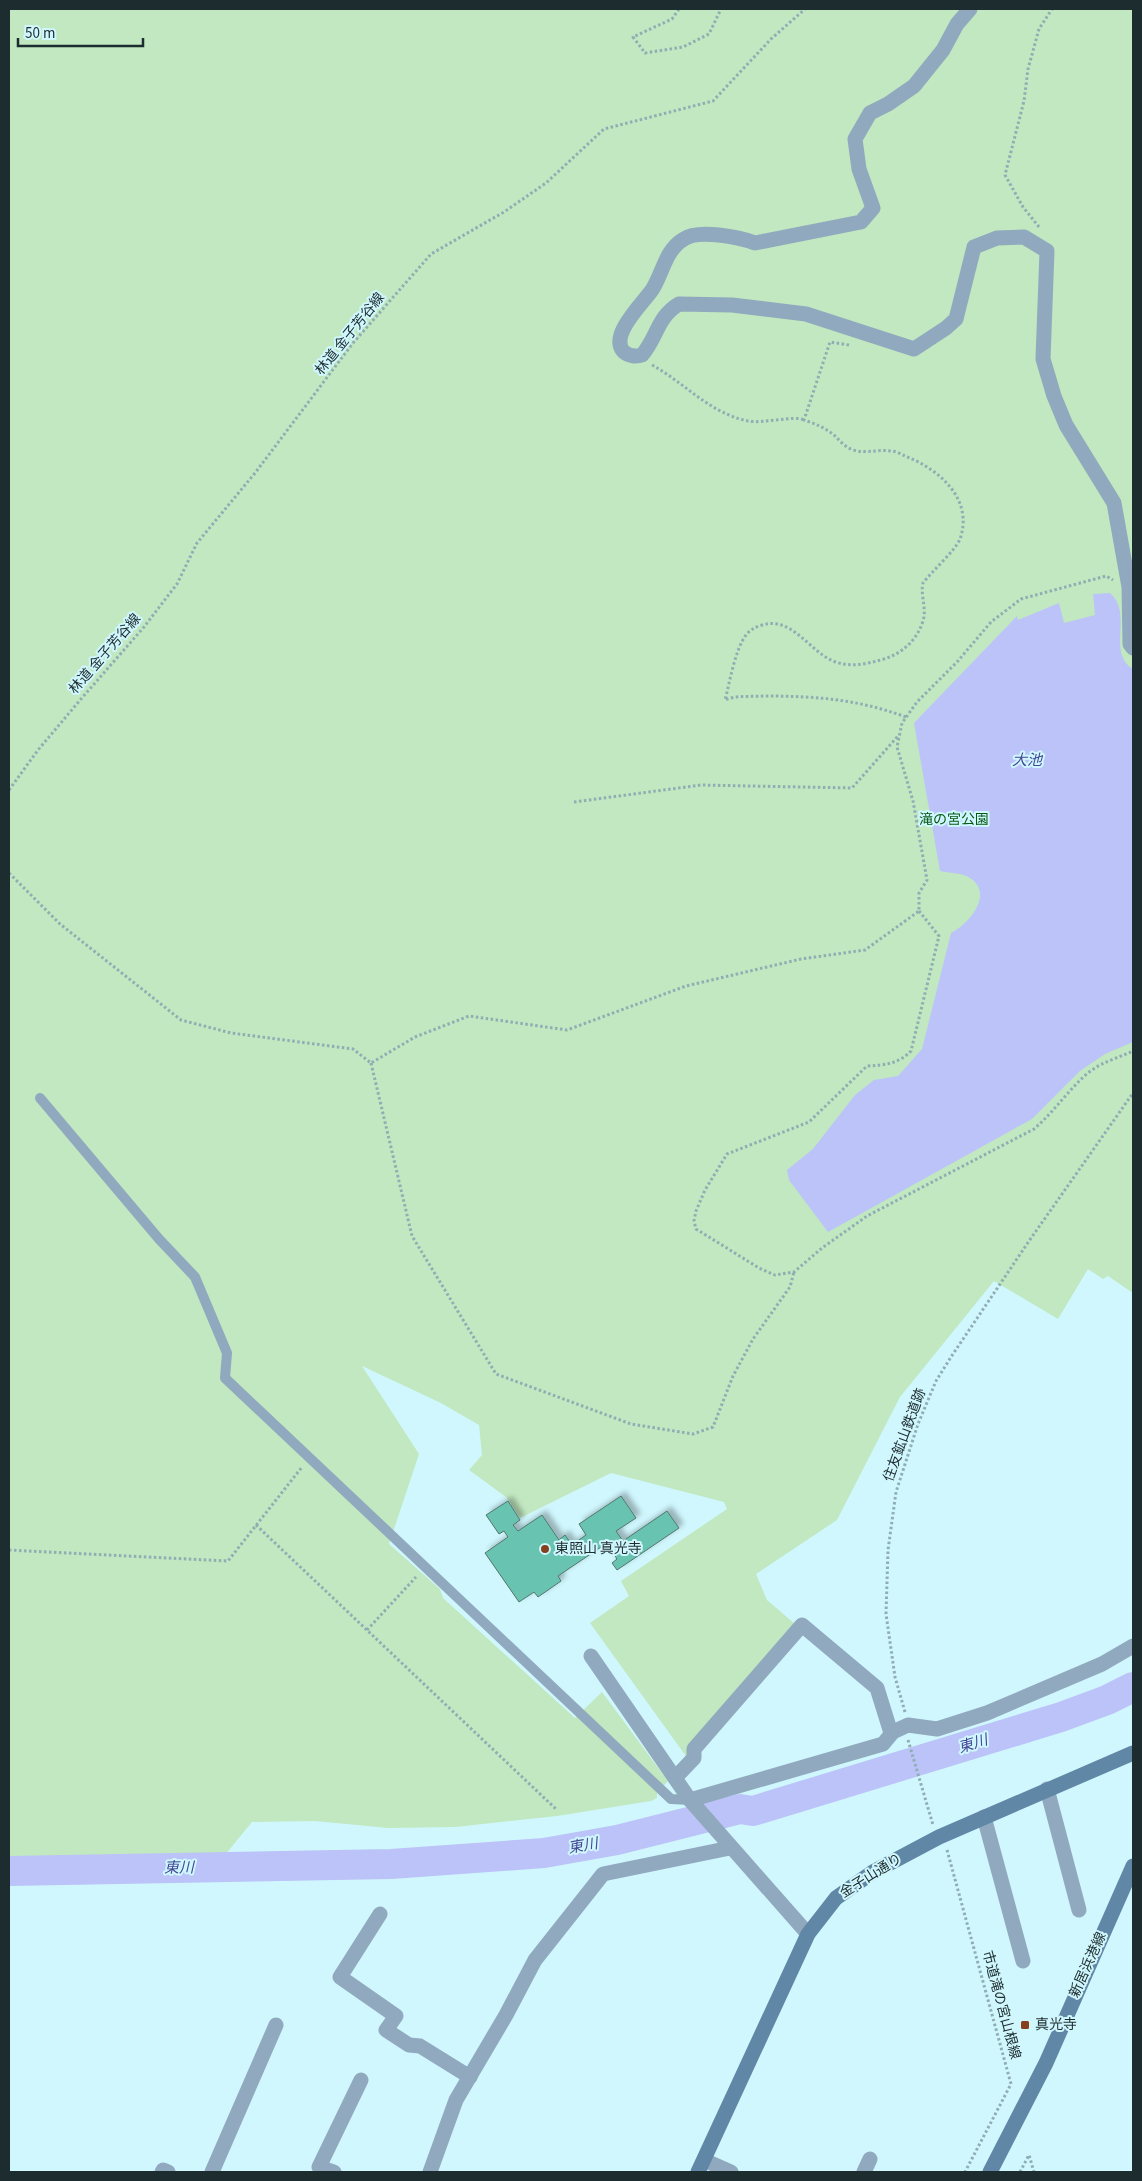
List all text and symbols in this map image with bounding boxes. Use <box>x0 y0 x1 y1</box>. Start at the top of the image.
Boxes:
scale bar <box>18 15 142 47</box>
text: 50 m <box>25 23 55 44</box>
street label: 林道 金子芳谷線 <box>311 289 389 379</box>
street label: 林道 金子芳谷線 <box>64 609 146 699</box>
water label: 大池 <box>1012 750 1044 771</box>
park label: 滝の宮公園 <box>919 810 989 830</box>
street label: 住友鉱山鉄道跡 <box>879 1386 931 1484</box>
place label: 東照山 真光寺 <box>555 1539 642 1559</box>
marker: 東照山 真光寺 <box>539 1543 551 1555</box>
water label: 東川 <box>956 1729 992 1758</box>
water label: 東川 <box>566 1833 602 1859</box>
street label: 金子山通り <box>836 1849 906 1903</box>
water label: 東川 <box>164 1857 196 1879</box>
street label: 新居浜港線 <box>1065 1929 1111 2001</box>
street label: 市道滝の宮山根線 <box>977 1948 1025 2062</box>
place label: 真光寺 <box>1035 2015 1077 2035</box>
marker: 真光寺 <box>1019 2019 1031 2031</box>

